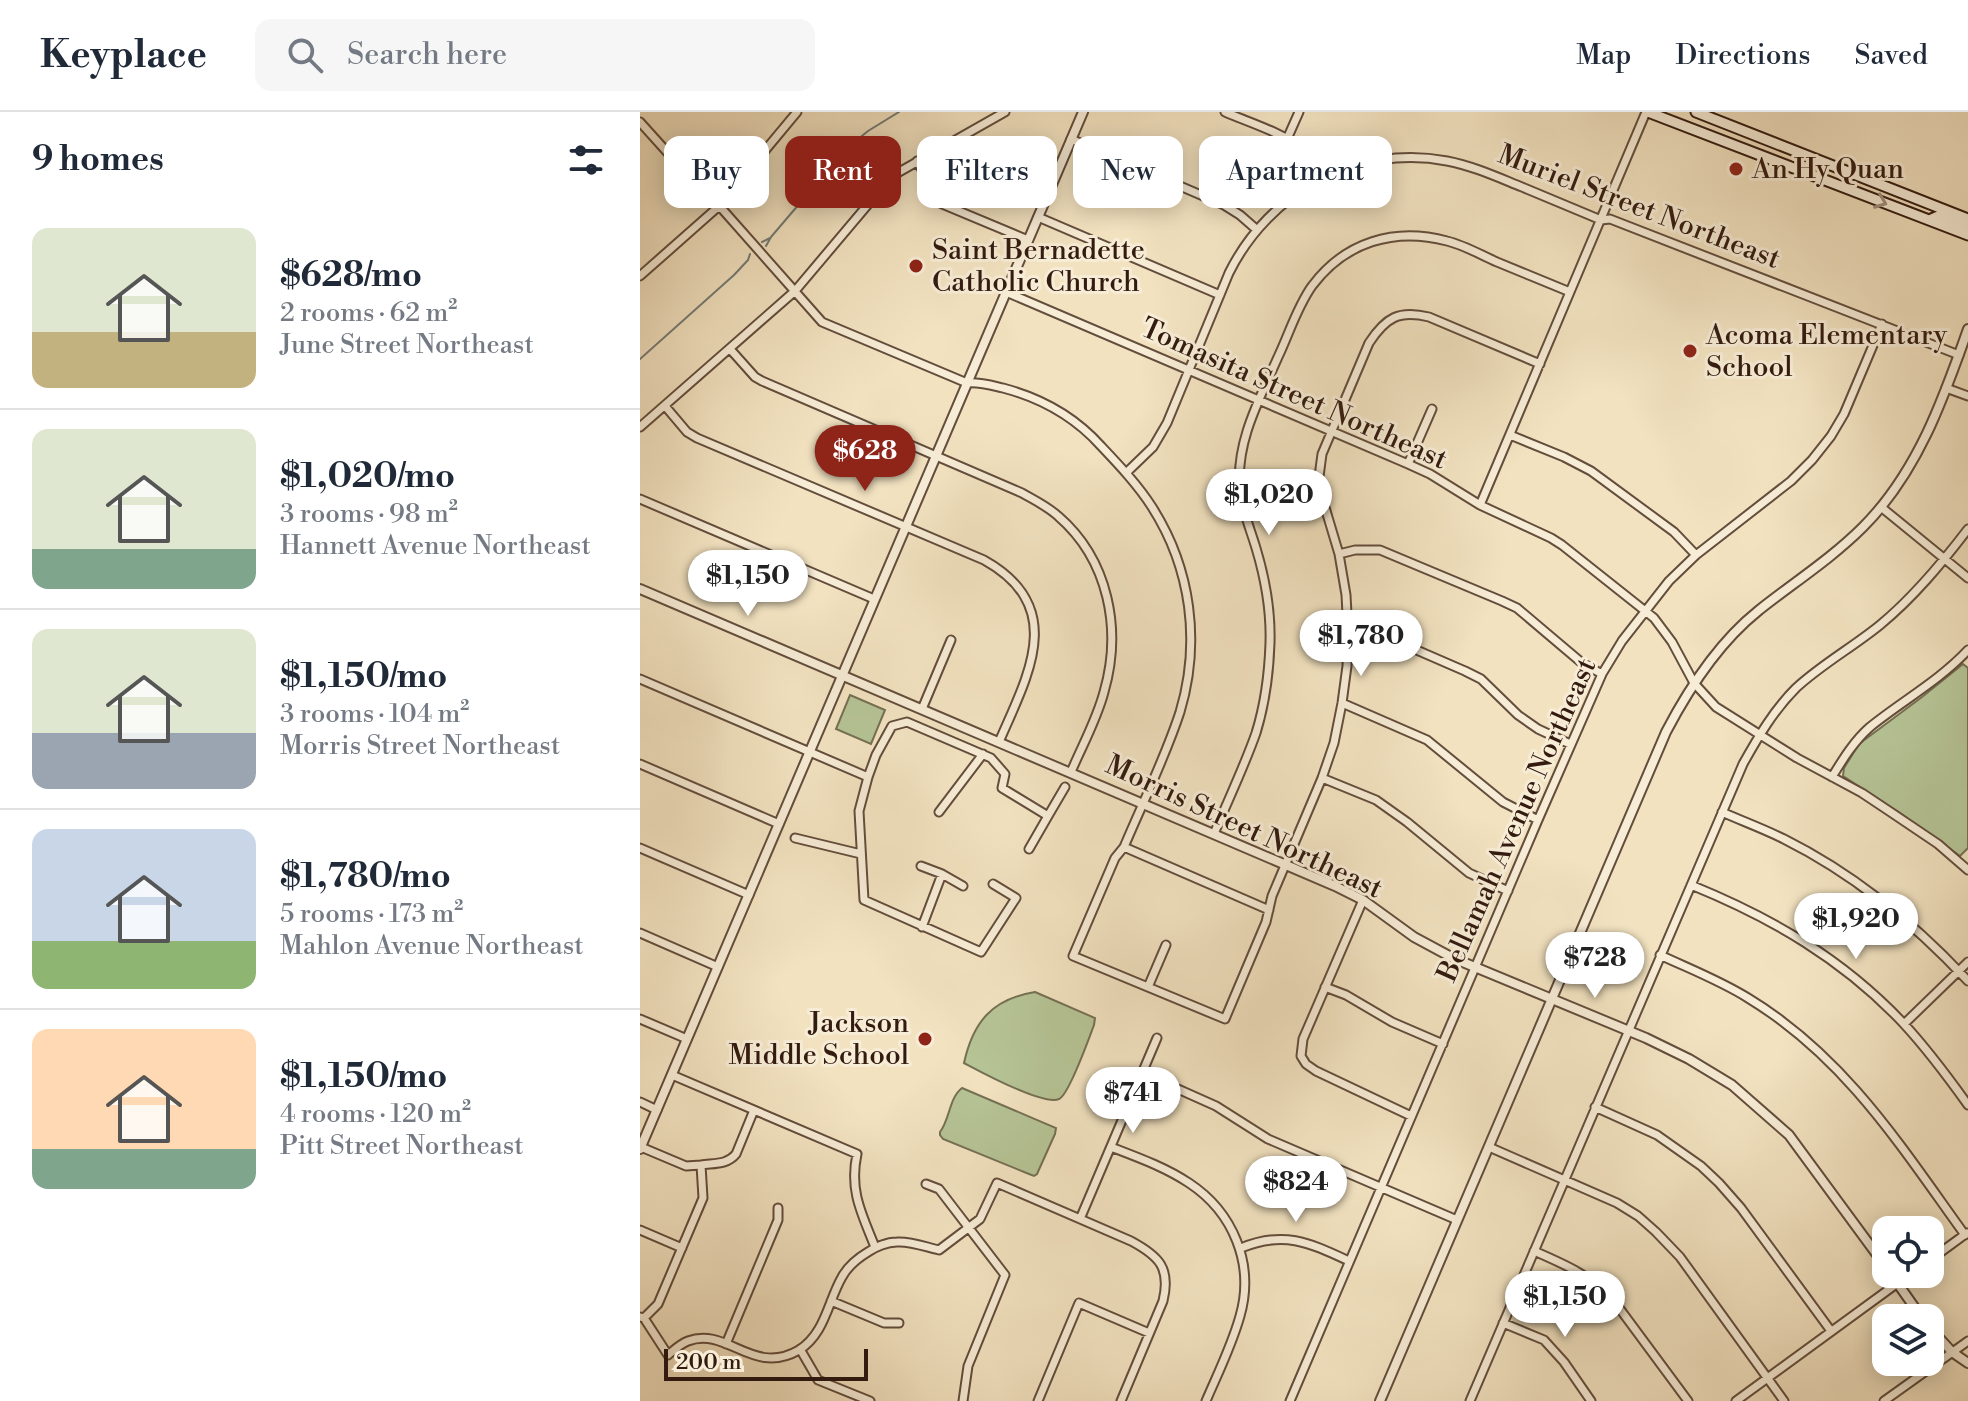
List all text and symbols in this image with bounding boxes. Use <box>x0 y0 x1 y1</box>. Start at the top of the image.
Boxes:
search box <box>255 19 815 91</box>
text: Keyplace <box>40 32 207 79</box>
icon: search <box>283 33 327 77</box>
text: Search here <box>347 36 507 74</box>
text: Map <box>1576 38 1631 73</box>
text: Directions <box>1675 38 1810 73</box>
text: Saved <box>1854 38 1928 73</box>
chip: Buy <box>664 136 769 208</box>
chip: Rent <box>785 136 901 208</box>
chip: Filters <box>917 136 1057 208</box>
chip: New <box>1073 136 1183 208</box>
chip: Apartment <box>1199 136 1392 208</box>
street label: Muriel Street Northeast <box>1493 137 1785 277</box>
icon: filters <box>564 138 608 182</box>
text: 9 homes <box>32 139 164 181</box>
place label: An Hy Quan <box>1751 152 1904 187</box>
marker: An Hy Quan <box>1727 160 1745 178</box>
one-way arrow <box>1873 192 1887 209</box>
place label: Saint Bernadette Catholic Church <box>932 233 1145 300</box>
text: $628/mo <box>280 255 422 297</box>
marker: Saint Bernadette Catholic Church <box>907 257 925 275</box>
icon: home <box>96 260 192 356</box>
text: 2 rooms · 62 m² <box>280 297 457 329</box>
street label: Tomasita Street Northeast <box>1135 311 1453 477</box>
place label: Acoma Elementary School <box>1705 318 1948 385</box>
text: June Street Northeast <box>280 329 534 361</box>
marker: Acoma Elementary School <box>1681 342 1699 360</box>
pin: $628 <box>818 425 912 493</box>
text: $628 <box>833 435 897 467</box>
text: $1,020/mo <box>280 456 455 498</box>
icon: home <box>96 461 192 557</box>
pin: $1,020 <box>1204 469 1334 537</box>
text: $1,020 <box>1224 479 1314 511</box>
text: 3 rooms · 98 m² <box>280 498 458 530</box>
text: Hannett Avenue Northeast <box>280 530 591 562</box>
pin: $1,150 <box>683 550 813 618</box>
text: $1,150 <box>706 560 790 592</box>
pin: $1,780 <box>1296 610 1426 678</box>
text: $1,780 <box>1318 620 1404 652</box>
street label: Bellamah Avenue Northeast <box>1429 653 1604 988</box>
text: $1,150/mo <box>280 656 447 698</box>
icon: home <box>96 661 192 757</box>
text: 3 rooms · 104 m² <box>280 698 469 730</box>
text: Morris Street Northeast <box>280 730 560 762</box>
street label: Morris Street Northeast <box>1100 747 1388 907</box>
text: $1,780/mo <box>280 856 451 898</box>
icon: home <box>96 861 192 957</box>
pin: $1,920 <box>1791 893 1921 961</box>
text: 5 rooms · 173 m² <box>280 898 463 930</box>
text: $1,920 <box>1812 903 1900 935</box>
text: Mahlon Avenue Northeast <box>280 930 584 962</box>
pin: $728 <box>1548 932 1642 1000</box>
text: $728 <box>1563 942 1627 974</box>
place label: Jackson Middle School <box>729 1006 909 1073</box>
marker: Jackson Middle School <box>916 1030 934 1048</box>
text: $1,150/mo <box>280 1056 447 1098</box>
icon: home <box>96 1061 192 1157</box>
pin: $741 <box>1086 1067 1180 1135</box>
text: $741 <box>1104 1077 1162 1109</box>
text: 4 rooms · 120 m² <box>280 1098 471 1130</box>
text: Pitt Street Northeast <box>280 1130 524 1162</box>
pin: $824 <box>1249 1156 1343 1224</box>
text: $824 <box>1263 1166 1329 1198</box>
map controls <box>1872 1216 1944 1376</box>
button: locate <box>1872 1216 1944 1288</box>
pin: $1,150 <box>1500 1271 1630 1339</box>
text: $1,150 <box>1523 1281 1607 1313</box>
button: layers <box>1872 1304 1944 1376</box>
scale bar <box>664 1345 868 1381</box>
text: 200 m <box>676 1349 742 1376</box>

